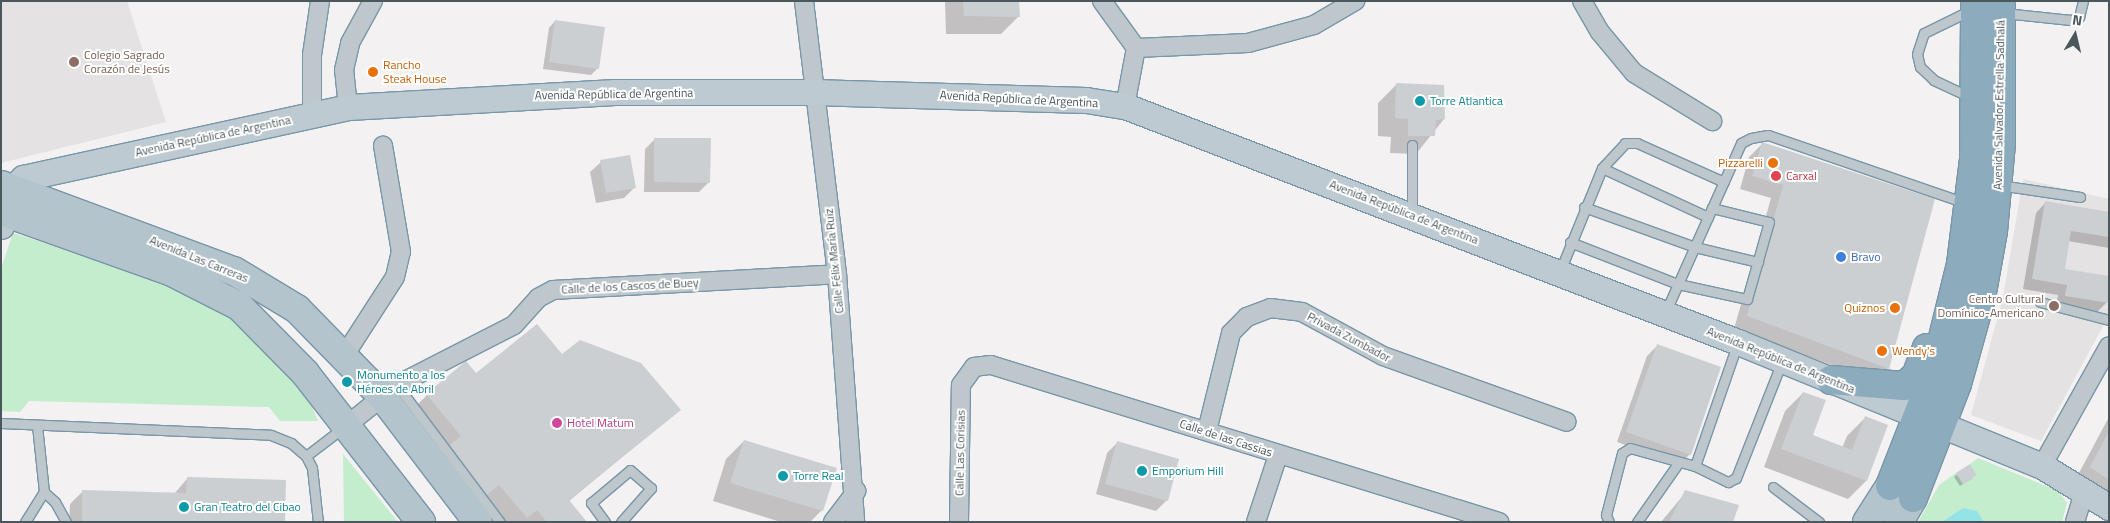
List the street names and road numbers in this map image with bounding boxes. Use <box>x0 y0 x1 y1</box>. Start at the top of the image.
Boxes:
street label: Avenida Salvador Estrella Sadhalá <box>1990 20 2008 190</box>
street label: Avenida República de Argentina <box>535 85 693 103</box>
street label: Avenida República de Argentina <box>939 88 1099 110</box>
street label: Avenida República de Argentina <box>134 112 292 160</box>
street label: Avenida República de Argentina <box>1327 177 1481 247</box>
street label: Calle Félix María Ruiz <box>821 208 847 314</box>
street label: Avenida Las Carreras <box>148 233 250 285</box>
street label: Calle de los Cascos de Buey <box>561 275 699 297</box>
street label: Privada Zumbador <box>1305 309 1393 365</box>
street label: Avenida República de Argentina <box>1705 324 1857 396</box>
street label: Calle Las Corisias <box>952 410 968 496</box>
street label: Calle de las Cassias <box>1178 416 1274 460</box>

